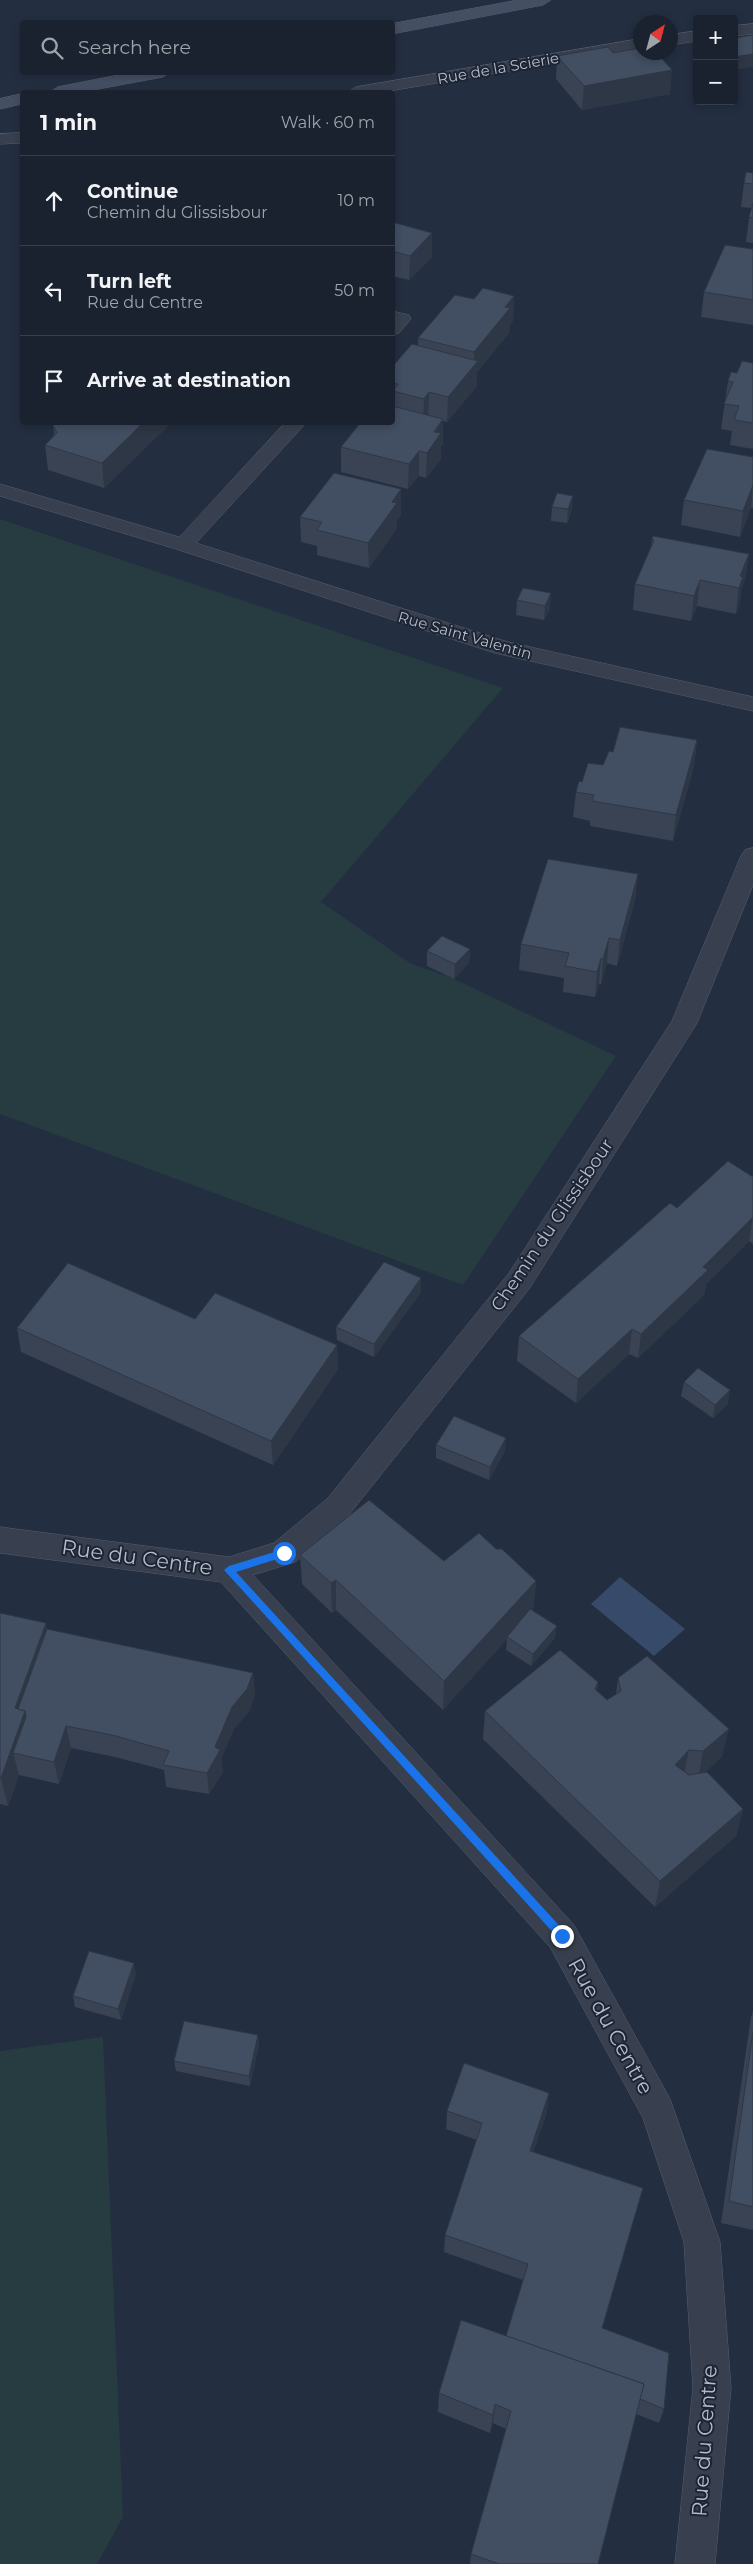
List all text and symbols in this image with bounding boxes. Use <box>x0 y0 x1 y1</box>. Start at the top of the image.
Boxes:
north arrow <box>633 15 678 60</box>
map controls <box>693 15 738 105</box>
button: + <box>693 15 738 60</box>
search box <box>20 20 395 75</box>
icon: search <box>38 34 66 62</box>
text: Search here <box>78 36 191 59</box>
street label: Rue de la Scierie <box>436 48 560 88</box>
button: − <box>693 60 738 105</box>
text: 1 min <box>40 110 97 135</box>
text: Walk · 60 m <box>281 113 375 132</box>
text: Continue <box>87 180 178 203</box>
icon: ahead <box>40 187 68 215</box>
text: 10 m <box>337 191 375 210</box>
text: Chemin du Glissisbour <box>87 203 268 222</box>
text: Turn left <box>87 270 172 293</box>
icon: left <box>40 277 68 305</box>
text: 50 m <box>334 281 375 300</box>
text: Rue du Centre <box>87 293 203 312</box>
icon: arrive <box>40 367 68 395</box>
text: Arrive at destination <box>87 369 291 392</box>
street label: Rue Saint Valentin <box>396 607 534 663</box>
street label: Chemin du Glissisbour <box>486 1135 618 1315</box>
street label: Rue du Centre <box>60 1534 214 1580</box>
route start <box>273 1542 296 1565</box>
route end <box>551 1925 574 1948</box>
street label: Rue du Centre <box>563 1953 659 2099</box>
street label: Rue du Centre <box>686 2364 722 2518</box>

